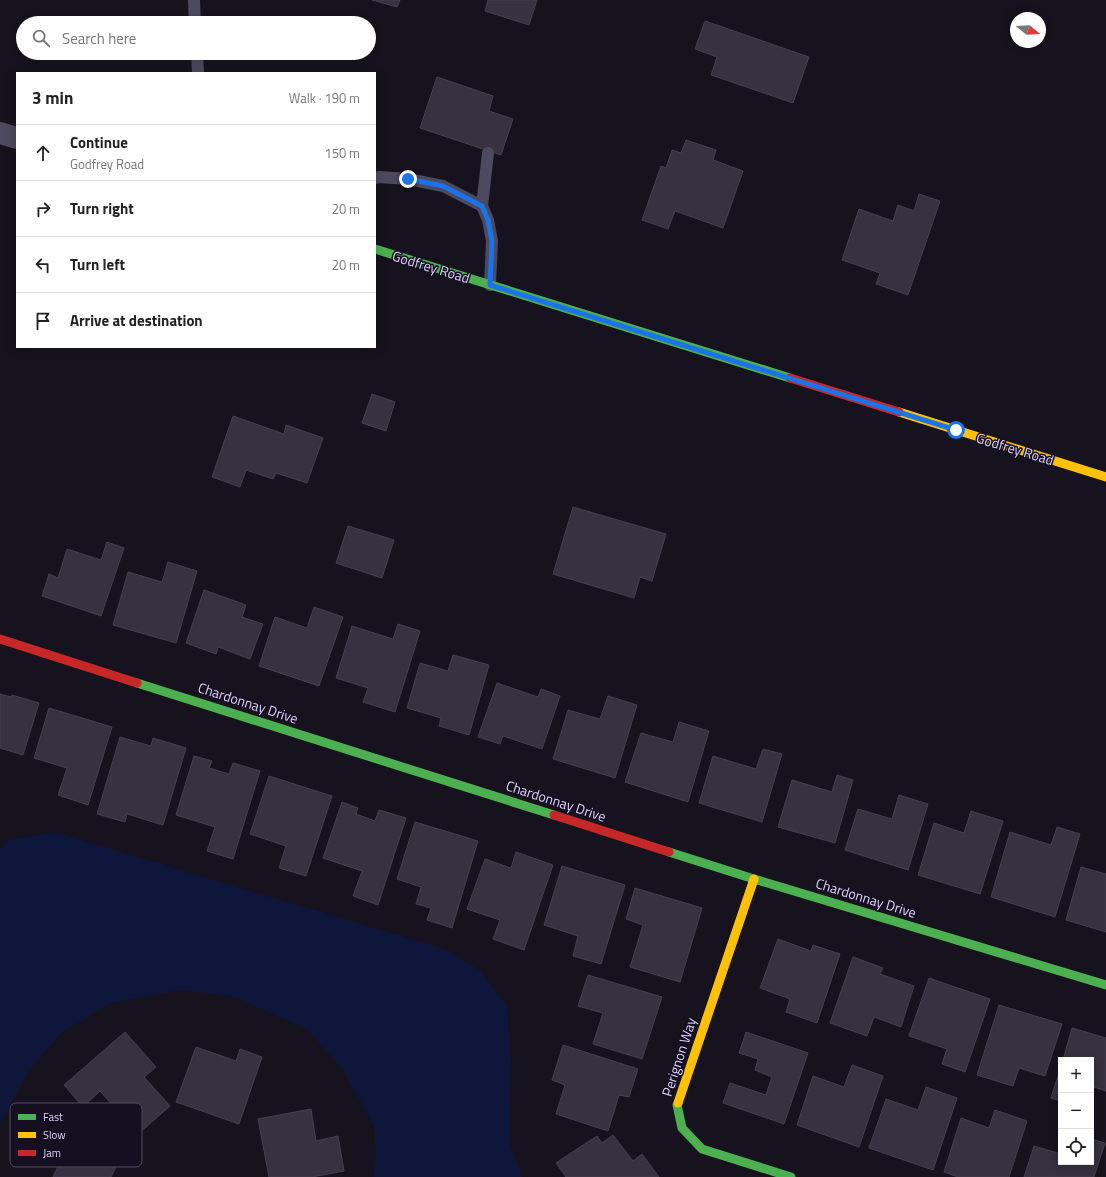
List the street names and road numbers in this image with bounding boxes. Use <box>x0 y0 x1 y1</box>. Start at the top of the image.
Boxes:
street label: Godfrey Road <box>390 245 472 288</box>
street label: Godfrey Road <box>974 427 1056 470</box>
street label: Chardonnay Drive <box>195 676 301 729</box>
street label: Chardonnay Drive <box>503 774 609 827</box>
street label: Chardonnay Drive <box>813 872 919 923</box>
street label: Perignon Way <box>656 1014 701 1099</box>

